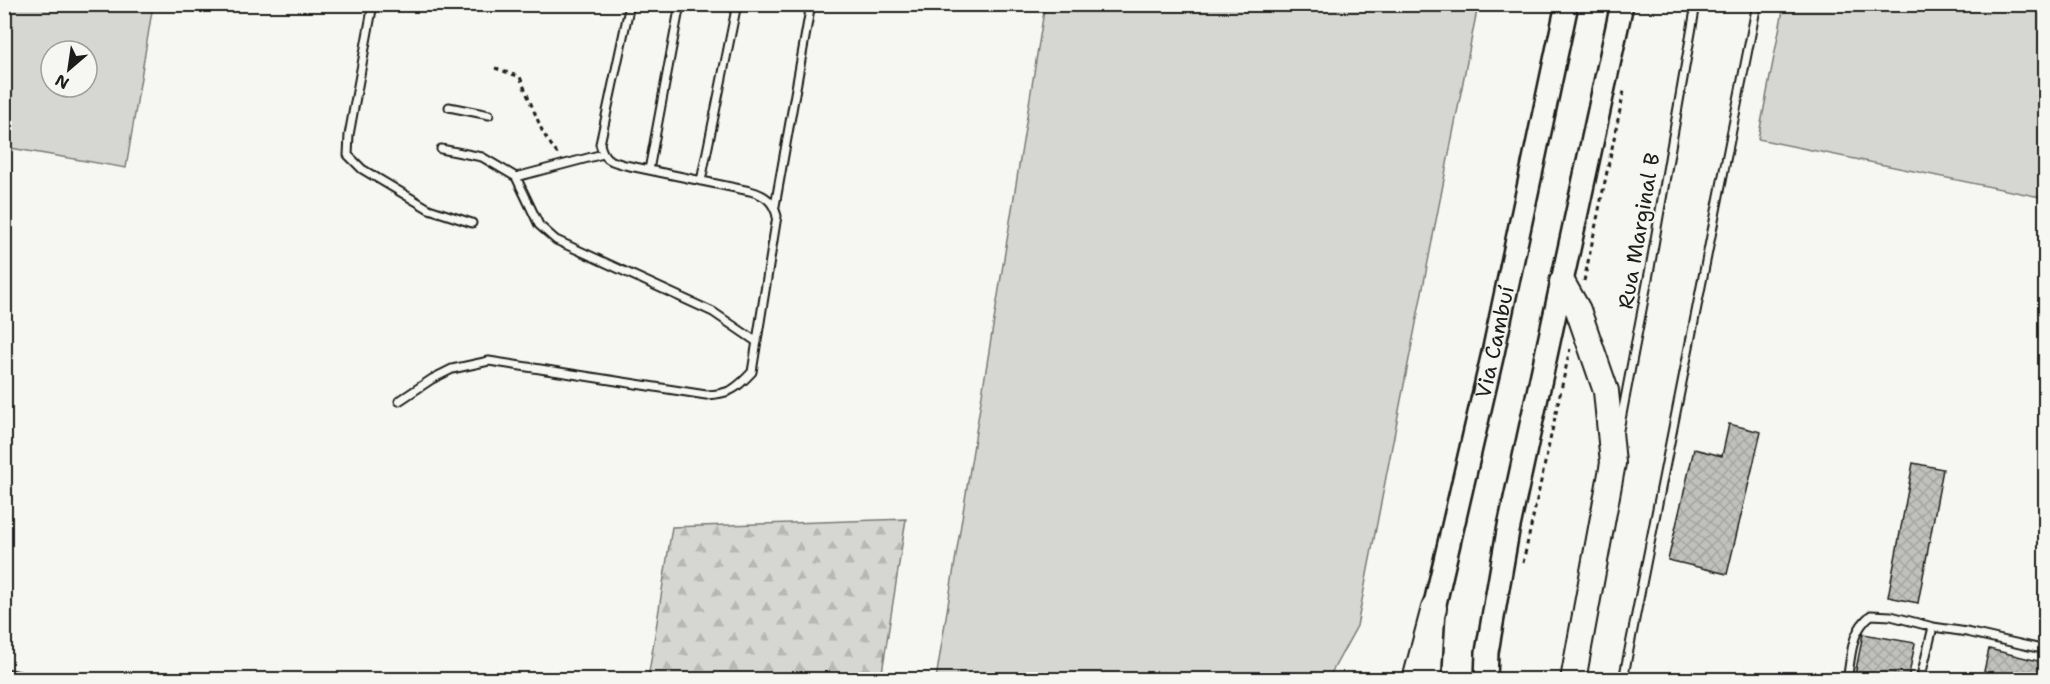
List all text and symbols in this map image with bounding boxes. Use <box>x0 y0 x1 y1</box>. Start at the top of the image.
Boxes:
north arrow <box>39 39 99 99</box>
text: N <box>51 69 73 94</box>
street label: Rua Marginal B <box>1611 151 1667 311</box>
street label: Via Cambuí <box>1469 283 1521 401</box>

